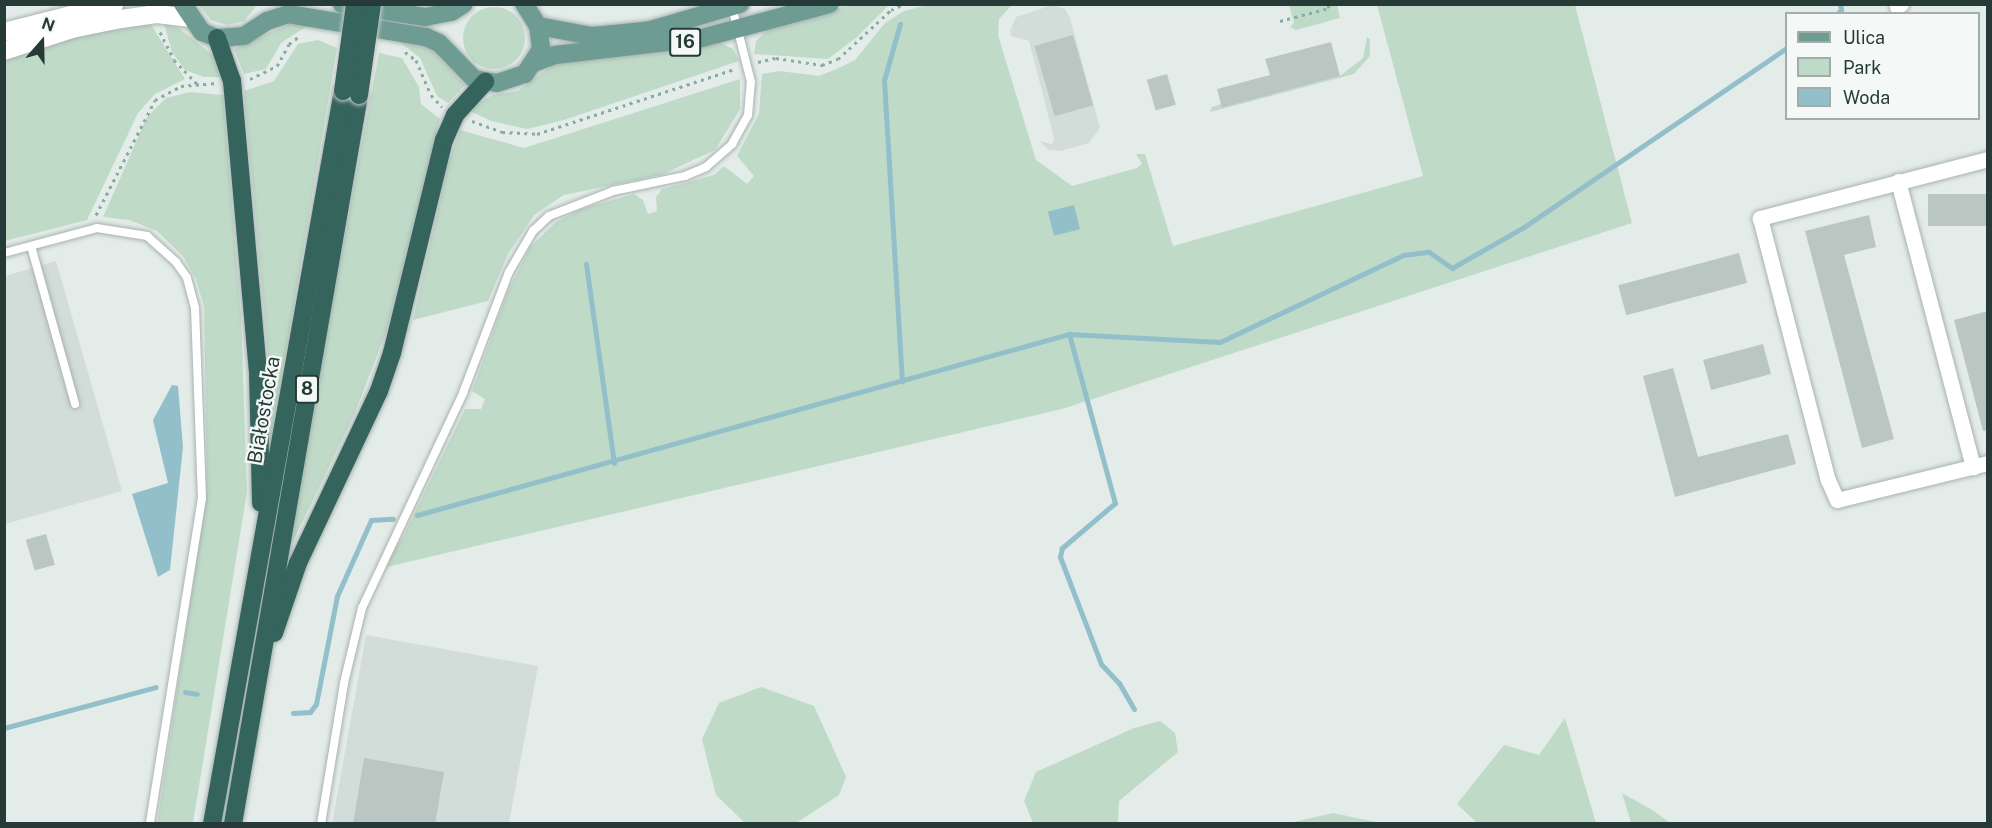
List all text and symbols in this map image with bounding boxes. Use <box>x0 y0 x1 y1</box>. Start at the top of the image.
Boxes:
north arrow <box>12 12 72 72</box>
legend <box>1785 12 1980 120</box>
text: N <box>39 14 57 36</box>
road number: 16 <box>668 27 702 57</box>
text: Ulica <box>1843 27 1885 48</box>
text: Park <box>1843 57 1881 78</box>
text: Woda <box>1843 87 1890 108</box>
street label: Białostocka <box>243 354 285 466</box>
road number: 8 <box>294 374 320 404</box>

